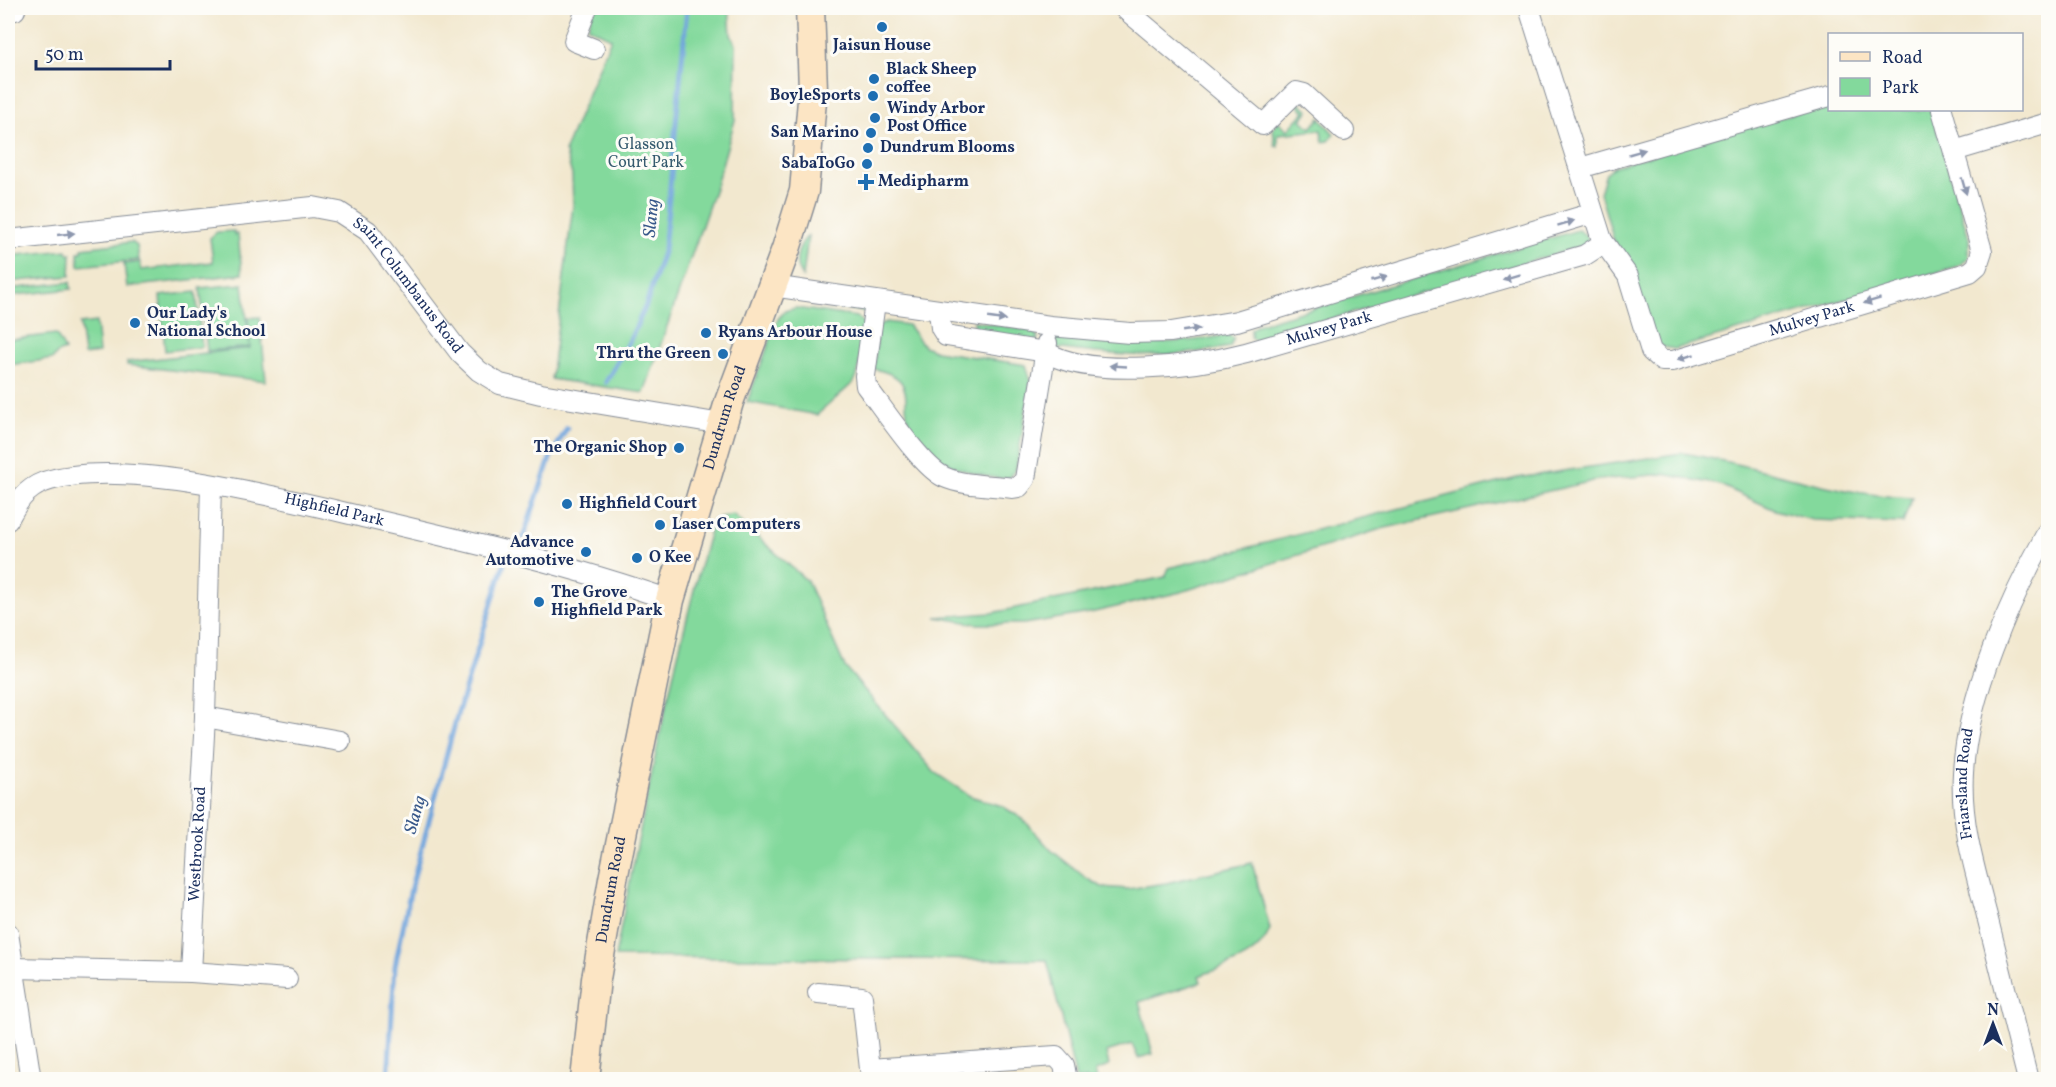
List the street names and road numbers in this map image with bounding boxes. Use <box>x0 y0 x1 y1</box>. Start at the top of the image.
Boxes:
street label: Saint Columbanus Road <box>348 212 468 358</box>
street label: Mulvey Park <box>1767 296 1858 343</box>
street label: Mulvey Park <box>1284 306 1375 352</box>
street label: Dundrum Road <box>698 363 753 473</box>
street label: Highfield Park <box>282 488 387 533</box>
street label: Friarsland Road <box>1952 726 1980 841</box>
street label: Westbrook Road <box>184 786 212 902</box>
street label: Dundrum Road <box>591 834 632 945</box>

